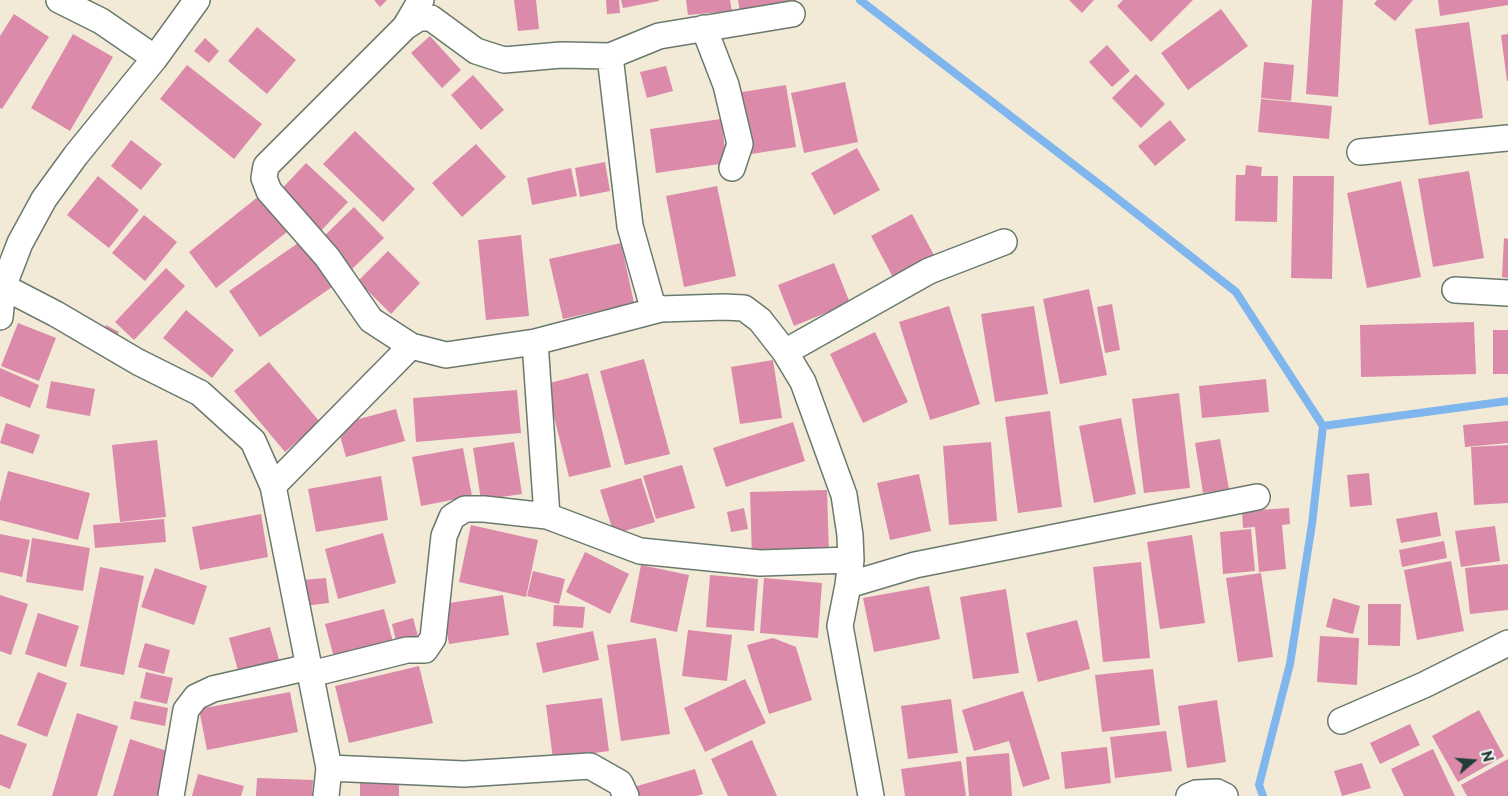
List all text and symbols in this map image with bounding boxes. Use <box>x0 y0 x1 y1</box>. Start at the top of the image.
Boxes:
north arrow <box>1448 736 1498 786</box>
text: N <box>1476 748 1499 765</box>

